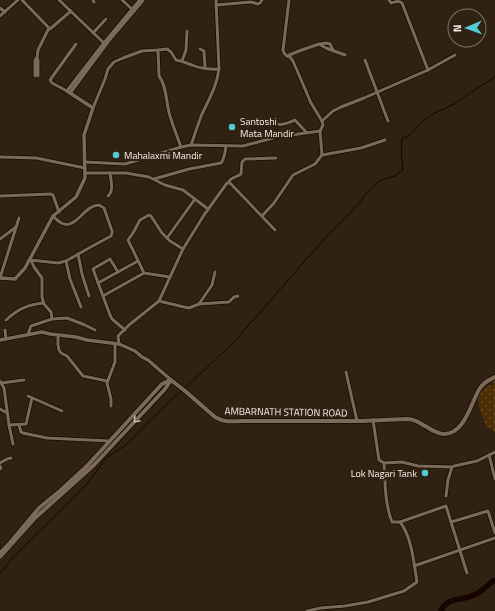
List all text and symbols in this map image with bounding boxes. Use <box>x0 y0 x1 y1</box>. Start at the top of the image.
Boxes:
north arrow <box>447 8 487 48</box>
text: N <box>449 24 465 32</box>
place label: Santoshi Mata Mandir <box>240 114 294 141</box>
marker: Santoshi Mata Mandir <box>227 122 237 132</box>
place label: Mahalaxmi Mandir <box>124 148 203 163</box>
marker: Mahalaxmi Mandir <box>111 150 121 160</box>
street label: AMBARNATH STATION ROAD <box>224 403 348 421</box>
one-way arrow <box>134 415 141 423</box>
place label: Lok Nagari Tank <box>351 466 417 481</box>
marker: Lok Nagari Tank <box>420 468 430 478</box>

